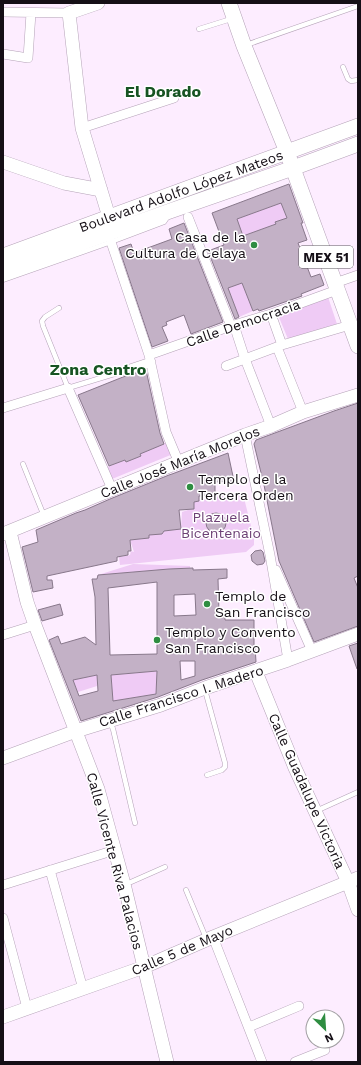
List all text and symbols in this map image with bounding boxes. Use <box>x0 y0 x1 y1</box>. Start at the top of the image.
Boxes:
district label: El Dorado <box>125 82 202 101</box>
street label: Boulevard Adolfo López Mateos <box>77 147 285 235</box>
place label: Casa de la Cultura de Celaya <box>125 229 246 261</box>
marker: Casa de la Cultura de Celaya <box>249 240 259 250</box>
road number: MEX 51 <box>299 246 353 268</box>
street label: Calle Democracia <box>184 296 302 350</box>
district label: Zona Centro <box>50 360 147 379</box>
street label: Calle José María Morelos <box>98 423 262 501</box>
place label: Templo de la Tercera Orden <box>198 471 294 503</box>
marker: Templo de la Tercera Orden <box>185 482 195 492</box>
park label: Plazuela Bicentenaio <box>181 509 261 541</box>
place label: Templo de San Francisco <box>215 588 310 620</box>
marker: Templo de San Francisco <box>202 599 212 609</box>
place label: Templo y Convento San Francisco <box>165 624 296 656</box>
marker: Templo y Convento San Francisco <box>152 635 162 645</box>
street label: Calle Francisco I. Madero <box>97 662 265 730</box>
street label: Calle Guadalupe Victoria <box>265 711 349 871</box>
street label: Calle Vicente Riva Palacios <box>84 771 146 951</box>
street label: Calle 5 de Mayo <box>129 921 235 979</box>
north arrow <box>305 1009 345 1049</box>
text: N <box>323 1030 335 1045</box>

